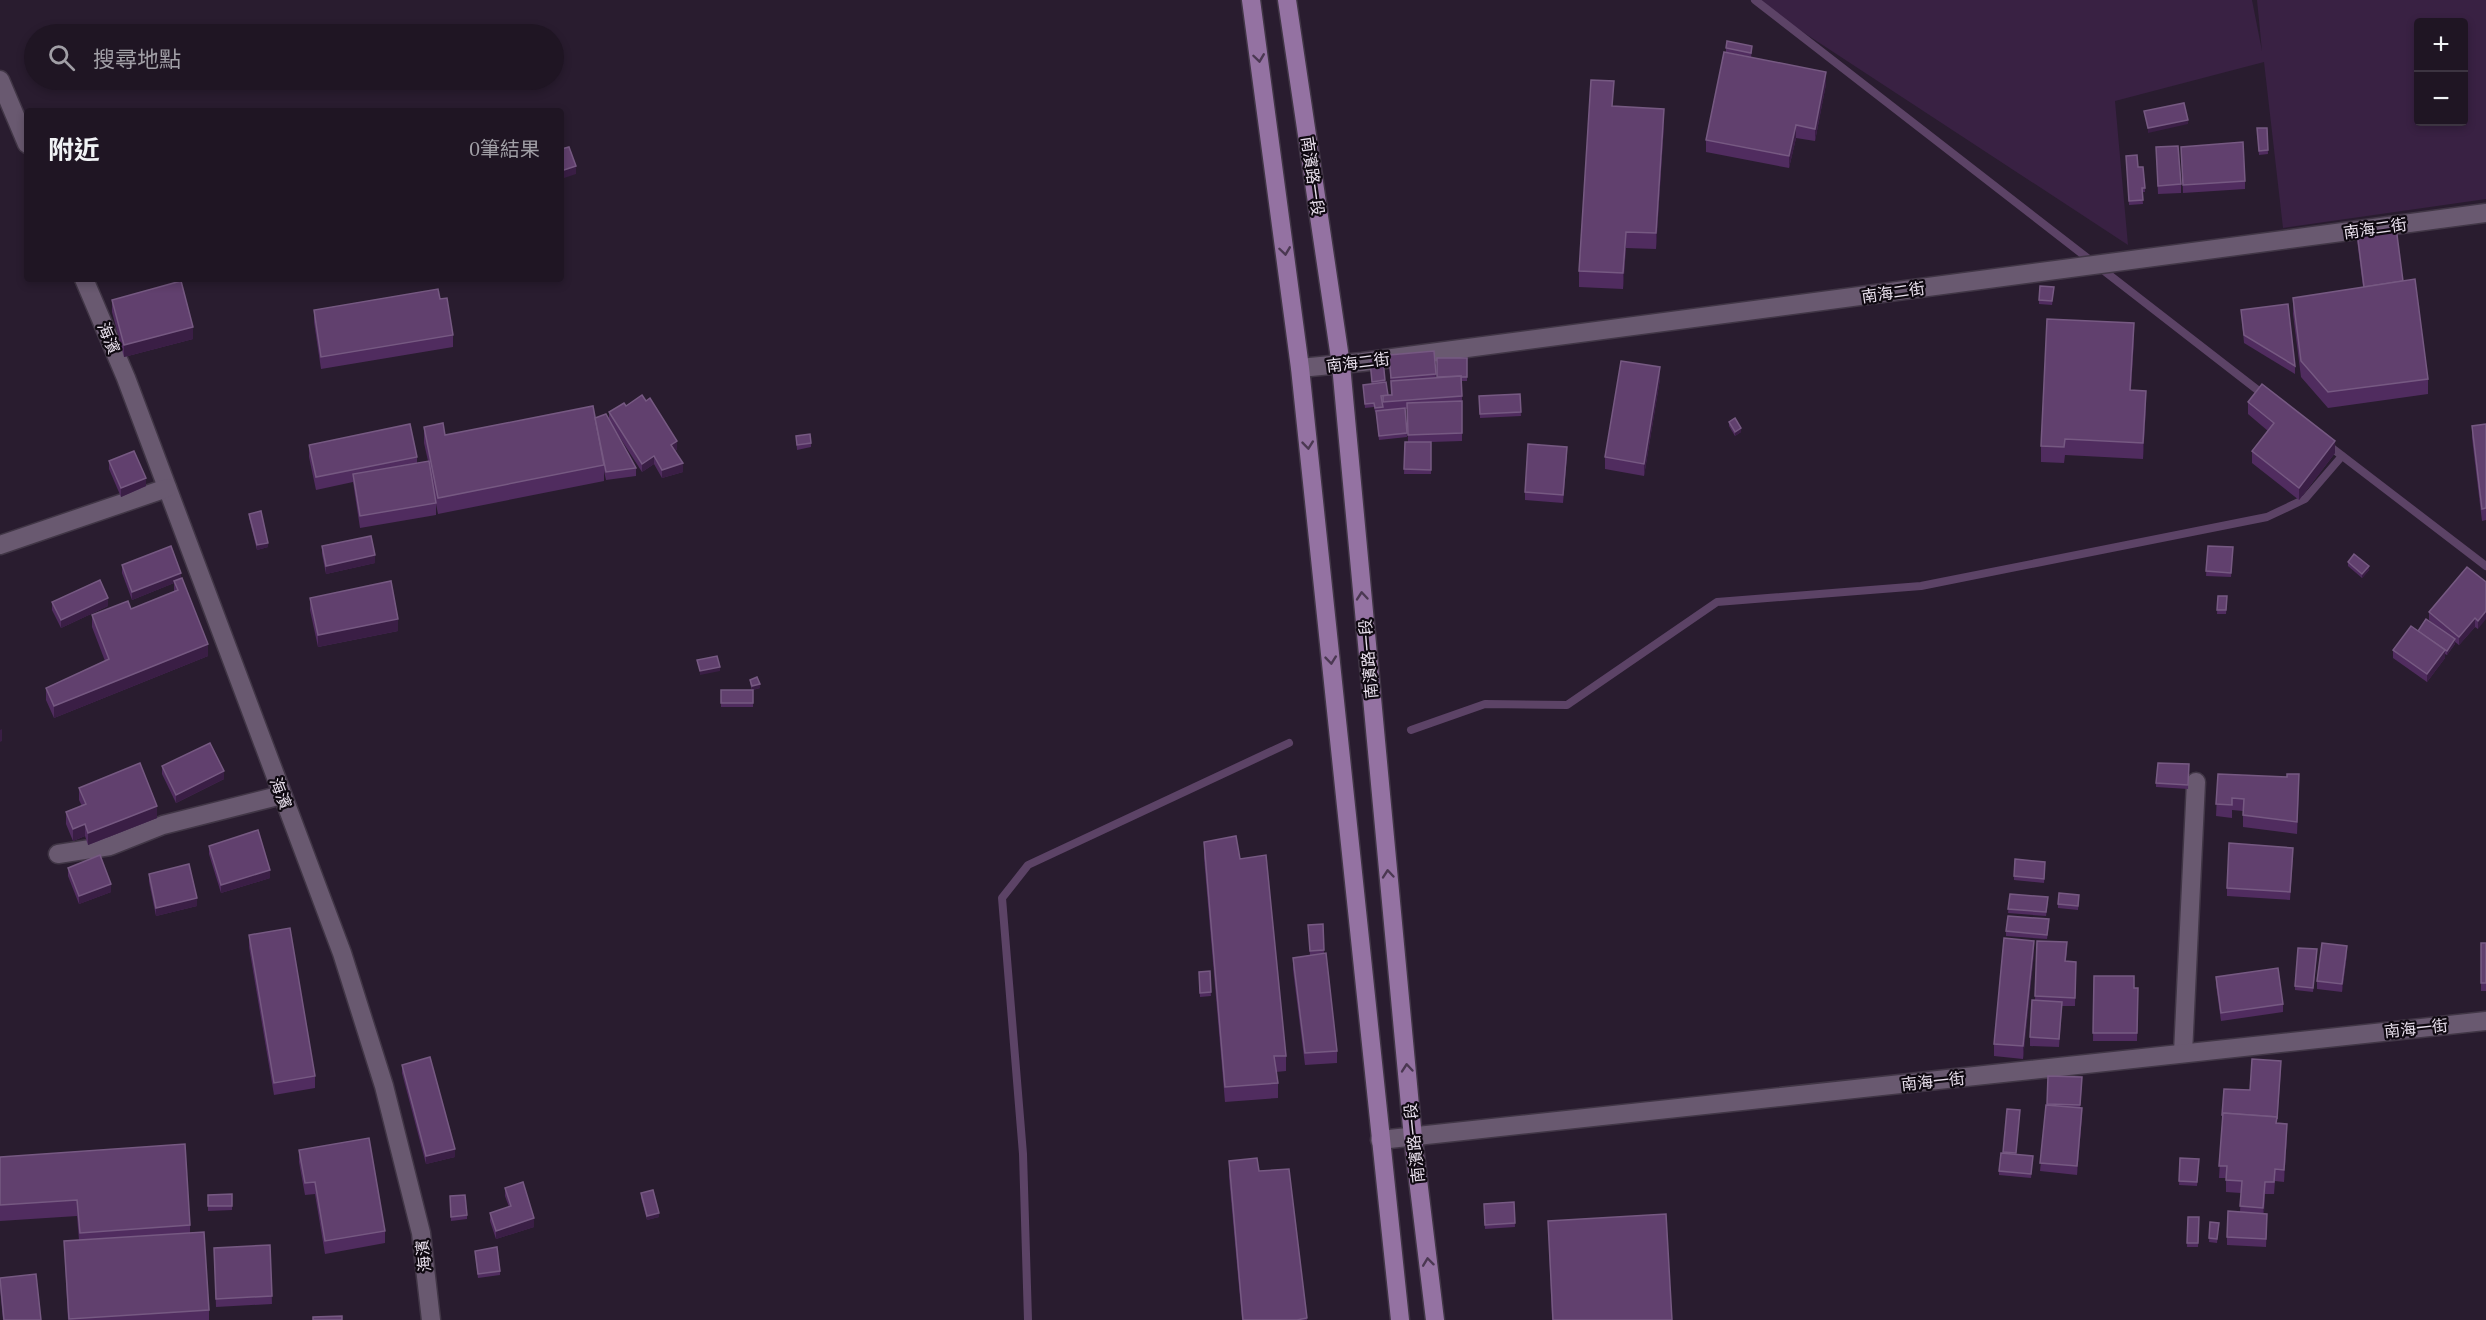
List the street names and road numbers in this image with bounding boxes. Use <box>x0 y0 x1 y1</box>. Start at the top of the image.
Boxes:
street label: 南濱路一段 <box>1297 135 1329 217</box>
street label: 南海二街 <box>2342 213 2408 243</box>
street label: 南海二街 <box>1860 277 1926 307</box>
street label: 海濱 <box>93 319 125 357</box>
street label: 南海二街 <box>1325 347 1391 377</box>
street label: 南濱路一段 <box>1354 618 1382 700</box>
street label: 海濱 <box>265 774 297 812</box>
street label: 南海一街 <box>2383 1014 2449 1042</box>
street label: 南海一街 <box>1900 1067 1966 1095</box>
street label: 南濱路一段 <box>1399 1102 1429 1184</box>
street label: 海濱 <box>410 1239 436 1273</box>

